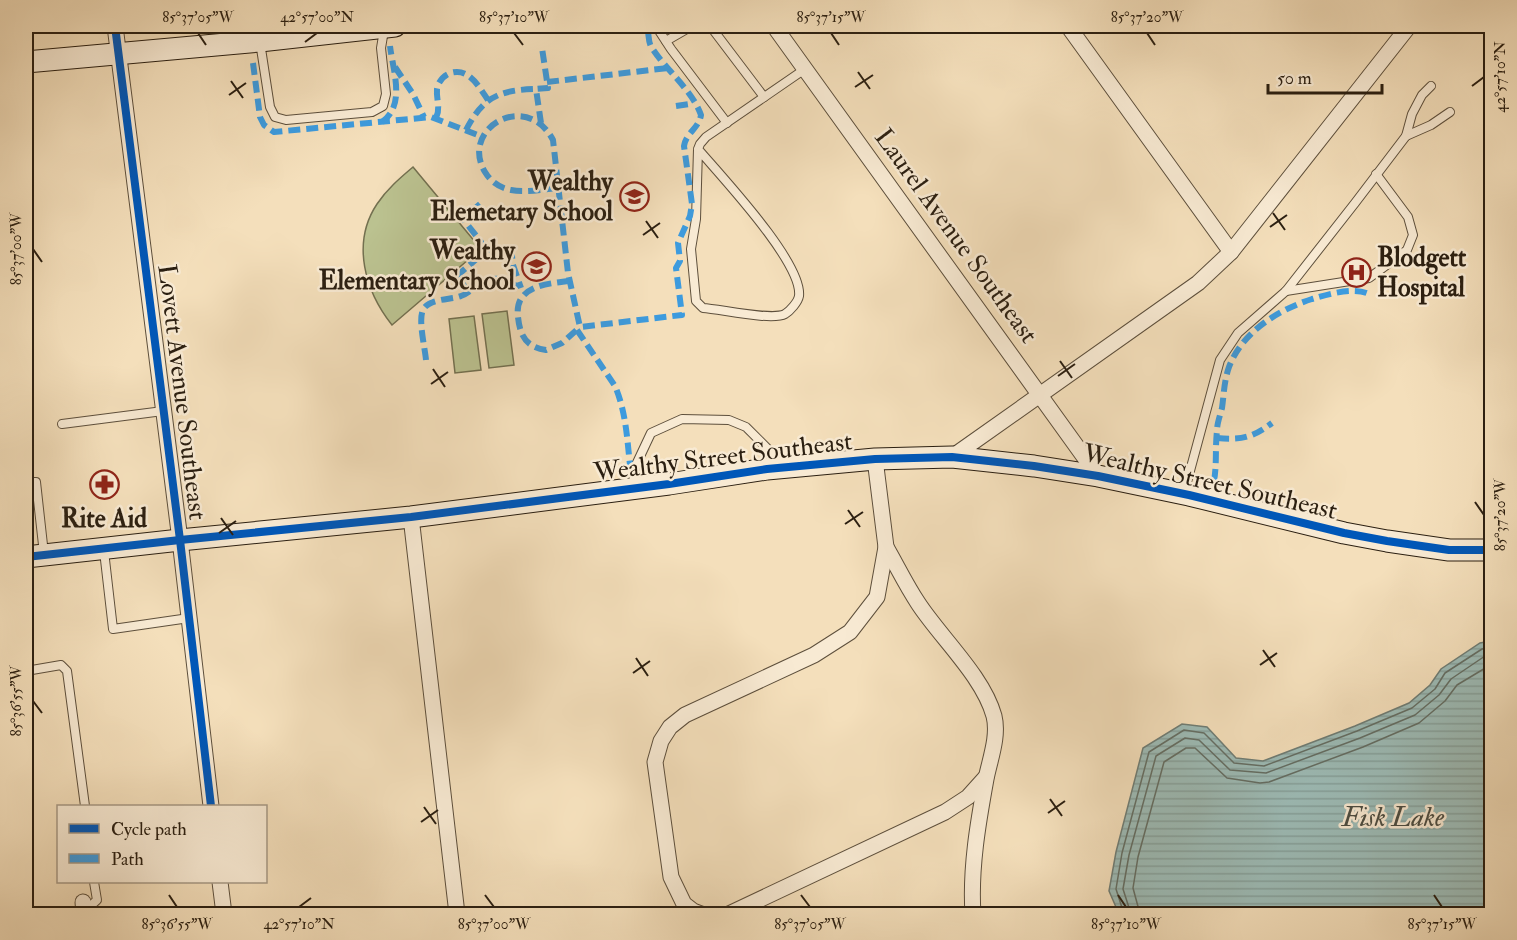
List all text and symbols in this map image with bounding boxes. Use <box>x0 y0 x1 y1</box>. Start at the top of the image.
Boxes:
text: 85°37'05"W <box>162 8 234 27</box>
text: 42°57'00"N <box>280 8 354 27</box>
text: 85°37'10"W <box>479 8 550 27</box>
text: 85°37'15"W <box>796 8 866 27</box>
text: 85°37'20"W <box>1111 8 1184 27</box>
text: 42°57'10"N <box>1491 41 1510 113</box>
scale bar <box>1268 57 1382 95</box>
text: 50 m <box>1277 67 1312 90</box>
street label: Laurel Avenue Southeast <box>867 122 1045 350</box>
place label: Wealthy Elemetary School <box>430 166 615 229</box>
school or university icon: Wealthy Elemetary School <box>618 181 650 213</box>
text: 85°37'00"W <box>7 212 26 285</box>
place label: Wealthy Elementary School <box>319 235 517 298</box>
place label: Blodgett Hospital <box>1377 242 1467 305</box>
school or university icon: Wealthy Elementary School <box>520 250 552 282</box>
hospital icon: Blodgett Hospital <box>1340 257 1372 289</box>
street label: Lovett Avenue Southeast <box>150 262 214 522</box>
street label: Wealthy Street Southeast <box>591 425 854 489</box>
street label: Wealthy Street Southeast <box>1079 437 1340 527</box>
pharmacy icon: Rite Aid <box>88 469 120 501</box>
text: 85°37'20"W <box>1491 478 1510 551</box>
place label: Rite Aid <box>61 503 147 535</box>
text: 85°36'55"W <box>7 665 26 737</box>
water label: Fisk Lake <box>1340 801 1445 834</box>
legend <box>57 805 267 883</box>
text: Cycle path <box>111 818 187 841</box>
text: Path <box>111 848 144 871</box>
text: 85°36'55"W <box>141 915 213 934</box>
text: 42°57'10"N <box>263 915 335 934</box>
text: 85°37'00"W <box>458 915 531 934</box>
text: 85°37'05"W <box>774 915 846 934</box>
text: 85°37'10"W <box>1091 915 1162 934</box>
text: 85°37'15"W <box>1407 915 1477 934</box>

